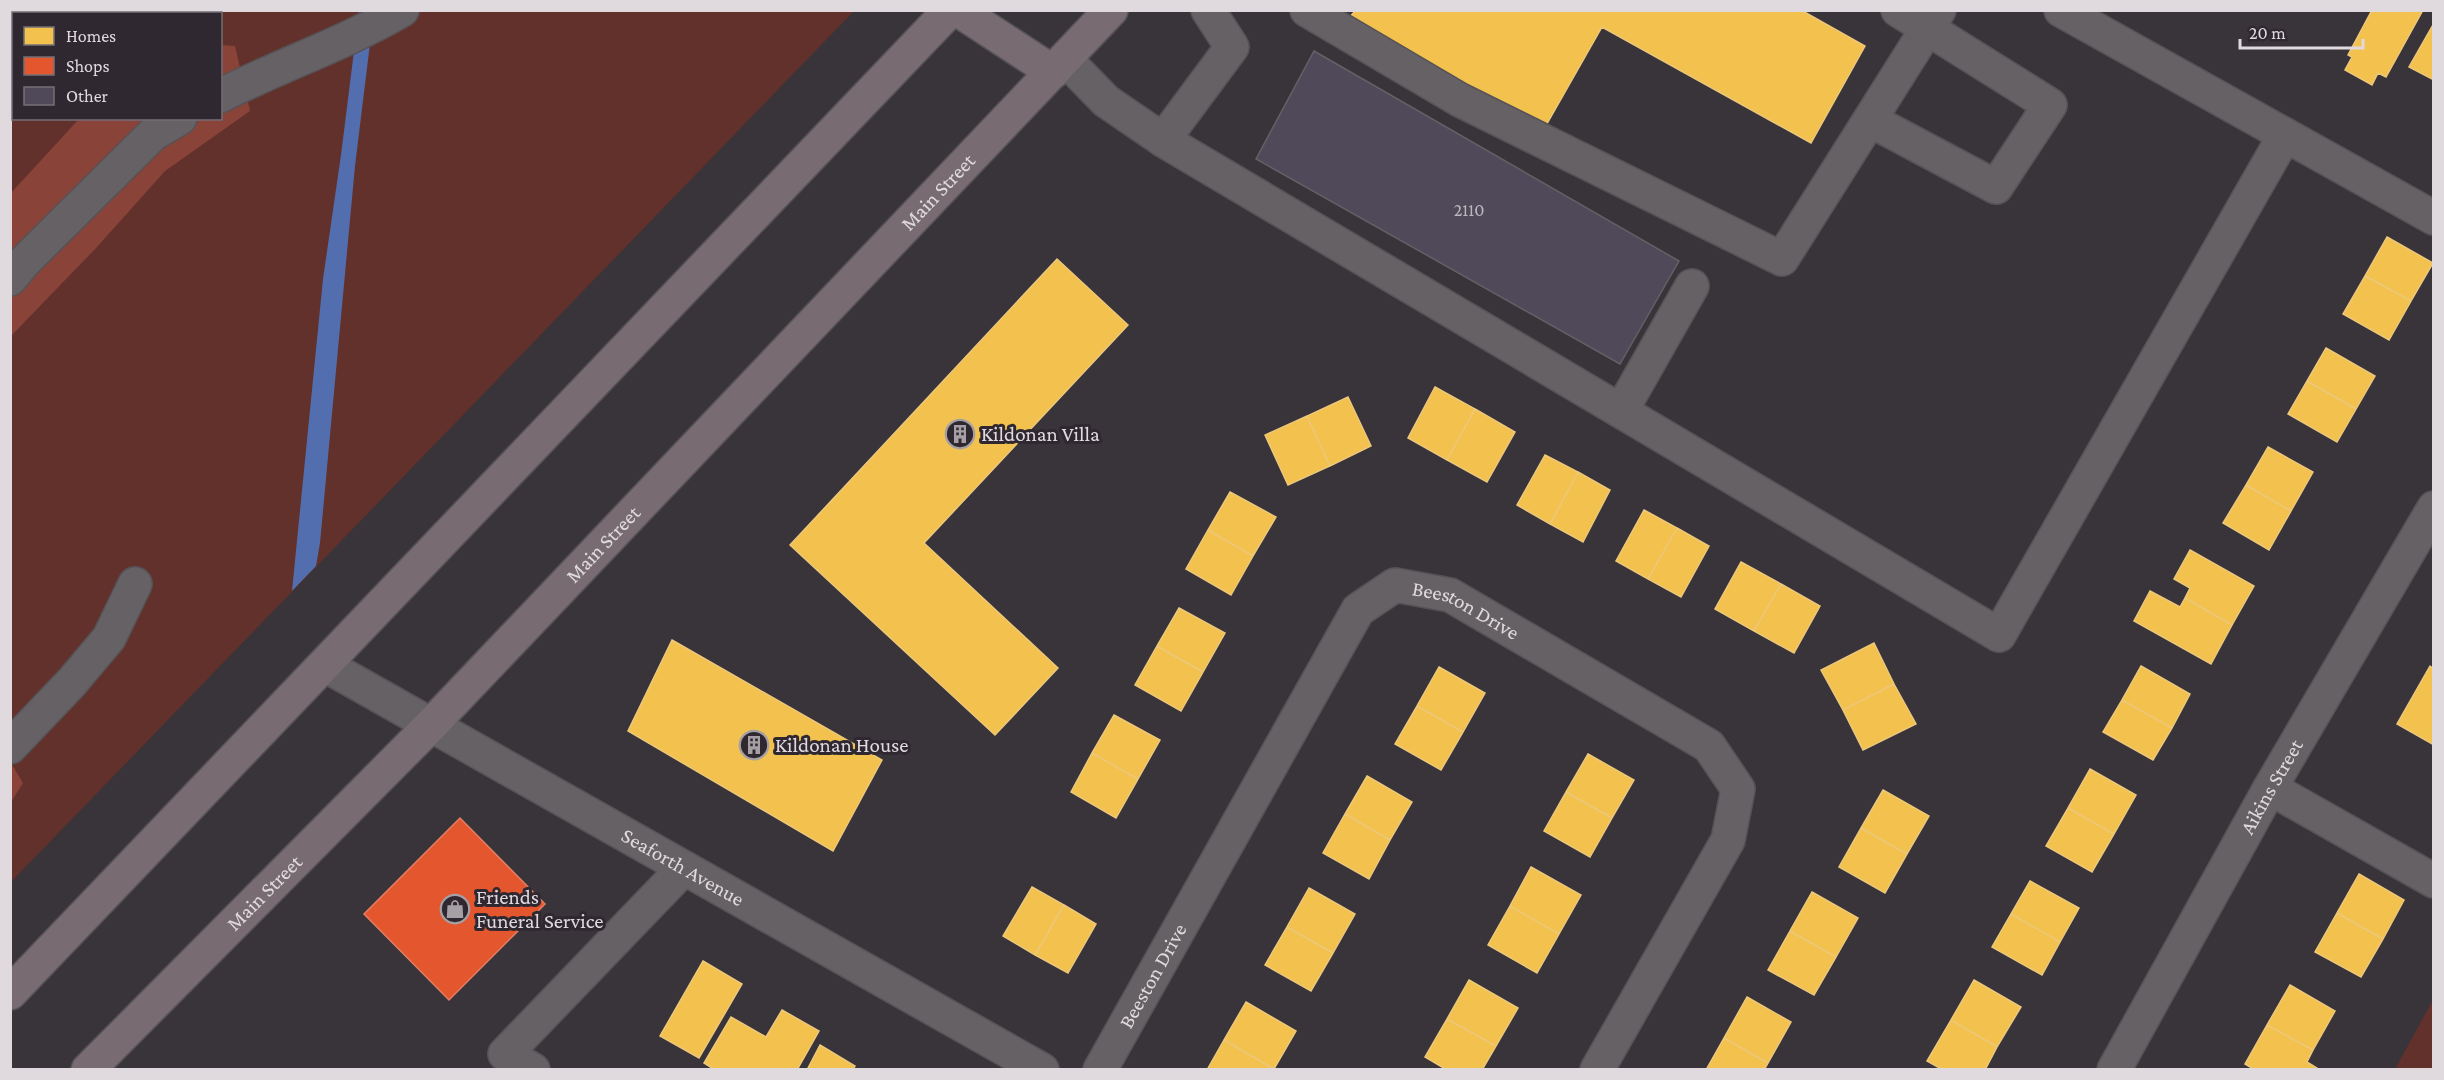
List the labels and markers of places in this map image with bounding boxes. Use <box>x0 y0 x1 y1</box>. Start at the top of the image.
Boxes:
building icon: Kildonan Villa <box>944 418 976 450</box>
place label: Kildonan Villa <box>981 422 1100 446</box>
building icon: Kildonan House <box>738 729 770 761</box>
place label: Kildonan House <box>775 733 909 757</box>
place label: Friends Funeral Service <box>476 885 604 933</box>
shop icon: Friends Funeral Service <box>439 893 471 925</box>

